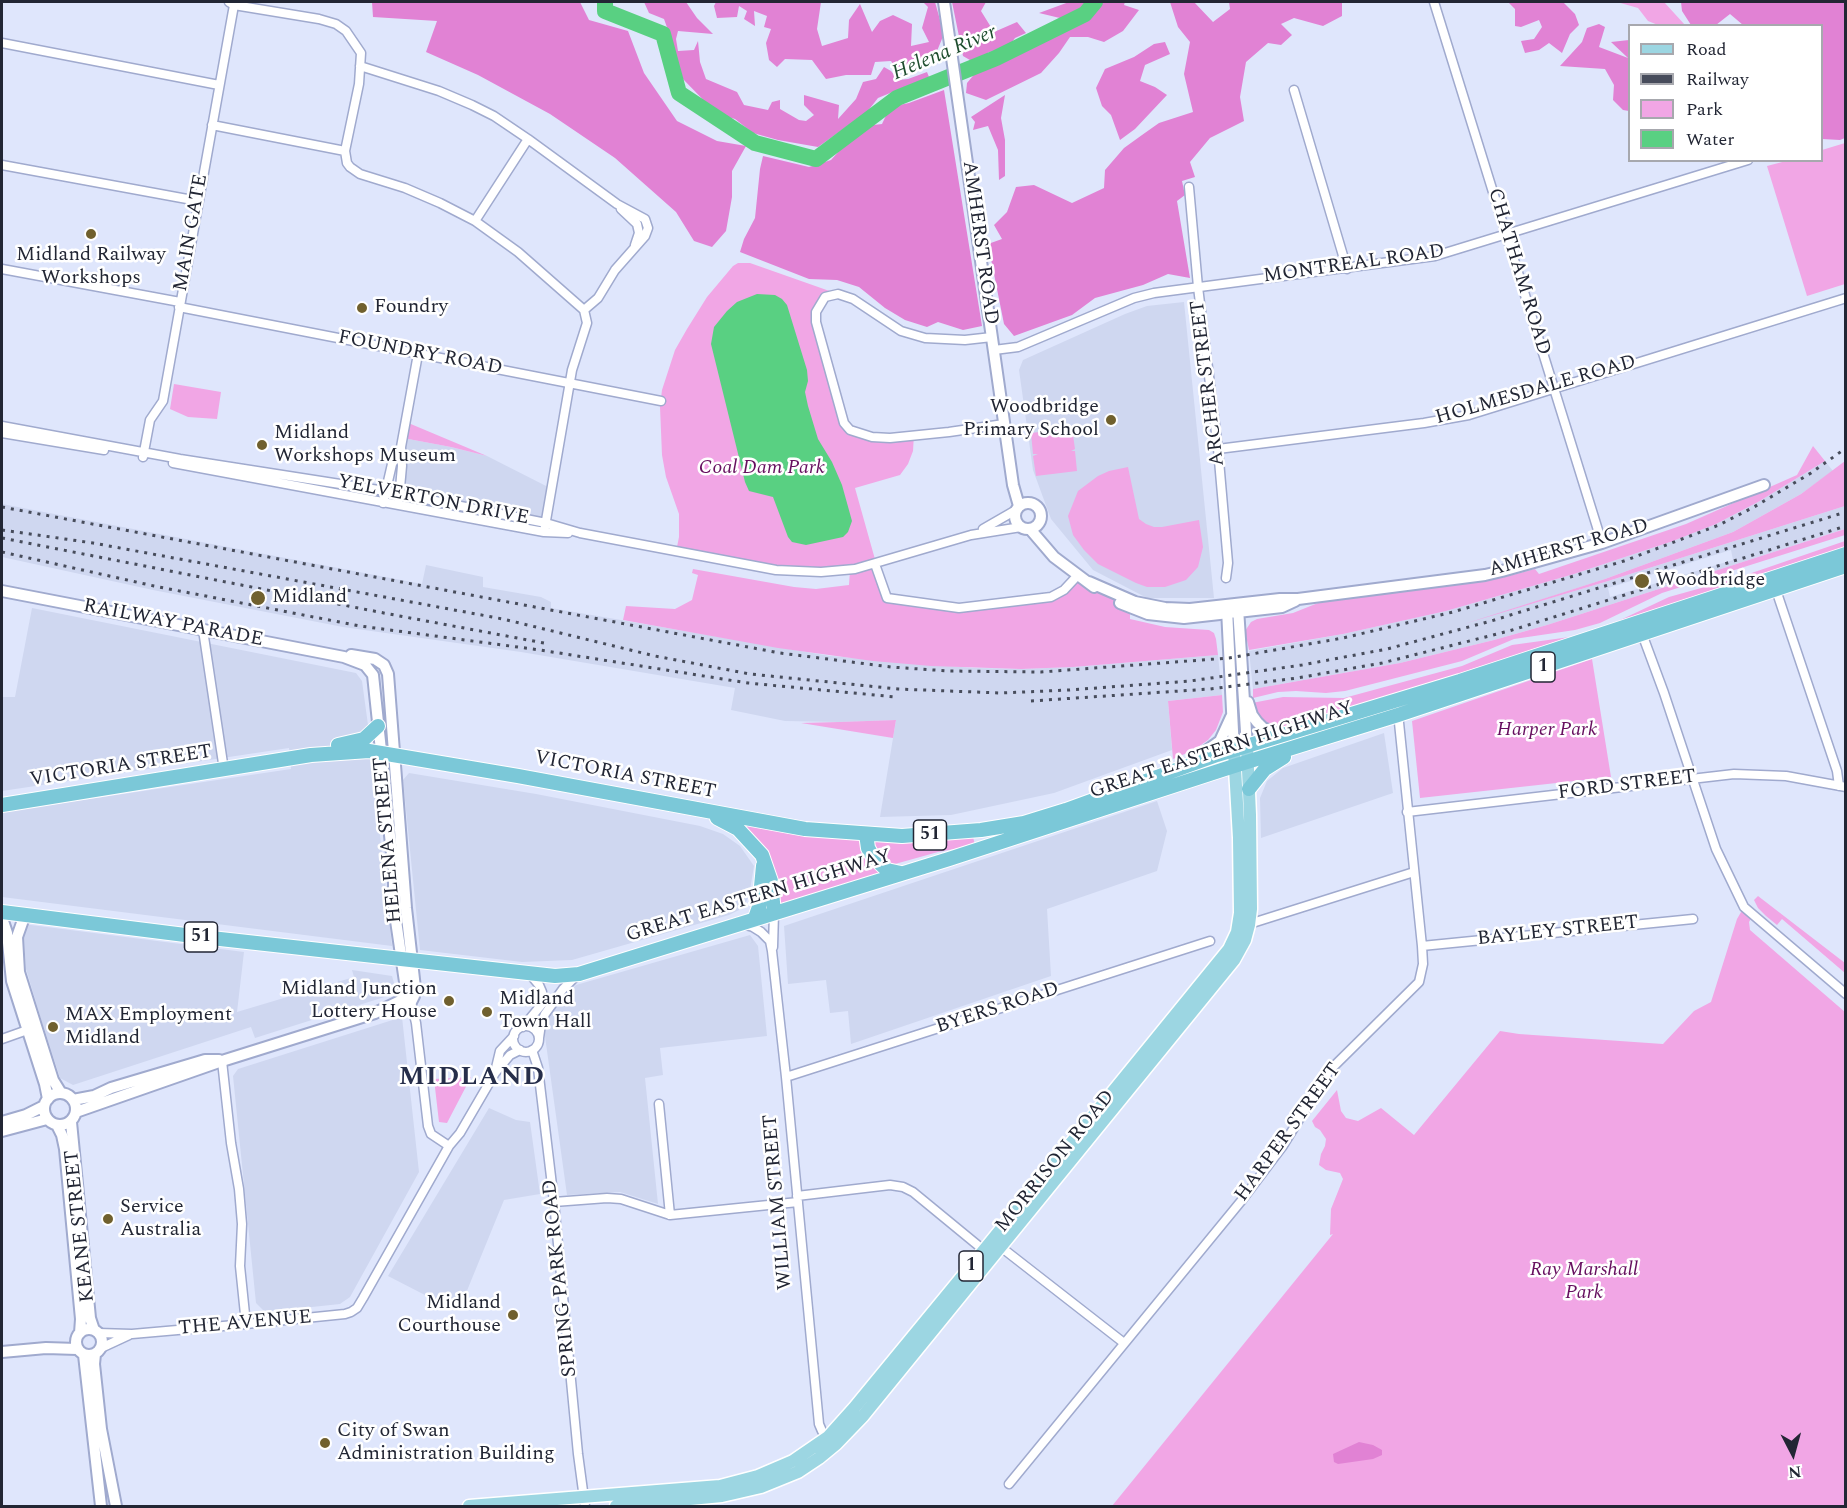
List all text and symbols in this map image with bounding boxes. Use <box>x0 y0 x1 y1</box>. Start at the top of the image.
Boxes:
water label: Helena River <box>889 21 1001 87</box>
legend <box>1628 24 1823 162</box>
text: Road <box>1686 36 1727 63</box>
text: Railway <box>1686 66 1749 93</box>
text: Park <box>1686 96 1723 123</box>
text: Water <box>1686 126 1734 153</box>
street label: AMHERST ROAD <box>956 160 1002 326</box>
street label: MAIN GATE <box>170 172 214 294</box>
street label: CHATHAM ROAD <box>1481 186 1555 358</box>
marker: Midland Railway Workshops <box>84 227 98 241</box>
street label: MONTREAL ROAD <box>1262 240 1446 290</box>
place label: Midland Railway Workshops <box>16 244 166 291</box>
place label: Foundry <box>374 296 448 320</box>
street label: ARCHER STREET <box>1187 299 1231 467</box>
marker: Foundry <box>355 301 369 315</box>
street label: FOUNDRY ROAD <box>336 326 504 382</box>
street label: HOLMESDALE ROAD <box>1433 351 1639 431</box>
place label: Woodbridge Primary School <box>963 396 1099 443</box>
marker: Woodbridge Primary School <box>1104 413 1118 427</box>
place label: Midland Workshops Museum <box>274 422 456 469</box>
marker: Midland Workshops Museum <box>255 438 269 452</box>
park label: Coal Dam Park <box>699 457 825 481</box>
street label: YELVERTON DRIVE <box>335 471 531 531</box>
street label: AMHERST ROAD <box>1486 515 1652 583</box>
place label: Woodbridge <box>1656 569 1765 593</box>
marker: Woodbridge <box>1633 572 1651 590</box>
place label: Midland <box>272 586 347 610</box>
marker: Midland <box>249 589 267 607</box>
street label: RAILWAY PARADE <box>81 595 265 653</box>
road number: 1 <box>1531 652 1555 682</box>
street label: GREAT EASTERN HIGHWAY <box>1087 697 1357 805</box>
park label: Harper Park <box>1497 719 1597 743</box>
street label: VICTORIA STREET <box>28 741 214 793</box>
street label: VICTORIA STREET <box>532 747 718 805</box>
street label: HELENA STREET <box>370 756 408 924</box>
street label: FORD STREET <box>1557 766 1697 806</box>
road number: 51 <box>914 820 946 850</box>
street label: GREAT EASTERN HIGHWAY <box>624 845 894 949</box>
street label: BAYLEY STREET <box>1476 912 1640 952</box>
road number: 51 <box>184 922 218 952</box>
place label: Midland Junction Lottery House <box>281 978 437 1025</box>
street label: BYERS ROAD <box>933 978 1063 1040</box>
place label: Midland Town Hall <box>499 988 592 1035</box>
marker: Midland Junction Lottery House <box>442 994 456 1008</box>
place label: MAX Employment Midland <box>65 1004 232 1051</box>
marker: Midland Town Hall <box>480 1005 494 1019</box>
marker: MAX Employment Midland <box>46 1020 60 1034</box>
street label: HARPER STREET <box>1231 1059 1347 1207</box>
district label: MIDLAND <box>399 1063 545 1095</box>
street label: MORRISON ROAD <box>991 1086 1121 1238</box>
street label: WILLIAM STREET <box>759 1113 799 1291</box>
street label: KEANE STREET <box>61 1149 101 1303</box>
street label: SPRING PARK ROAD <box>539 1178 583 1378</box>
place label: Service Australia <box>120 1196 201 1243</box>
marker: Service Australia <box>101 1212 115 1226</box>
road number: 1 <box>959 1251 983 1281</box>
park label: Ray Marshall Park <box>1530 1259 1638 1306</box>
place label: Midland Courthouse <box>397 1292 501 1339</box>
street label: THE AVENUE <box>177 1306 313 1342</box>
marker: Midland Courthouse <box>506 1308 520 1322</box>
place label: City of Swan Administration Building <box>337 1420 555 1467</box>
north arrow <box>1763 1424 1823 1484</box>
marker: City of Swan Administration Building <box>318 1436 332 1450</box>
text: N <box>1787 1459 1803 1485</box>

